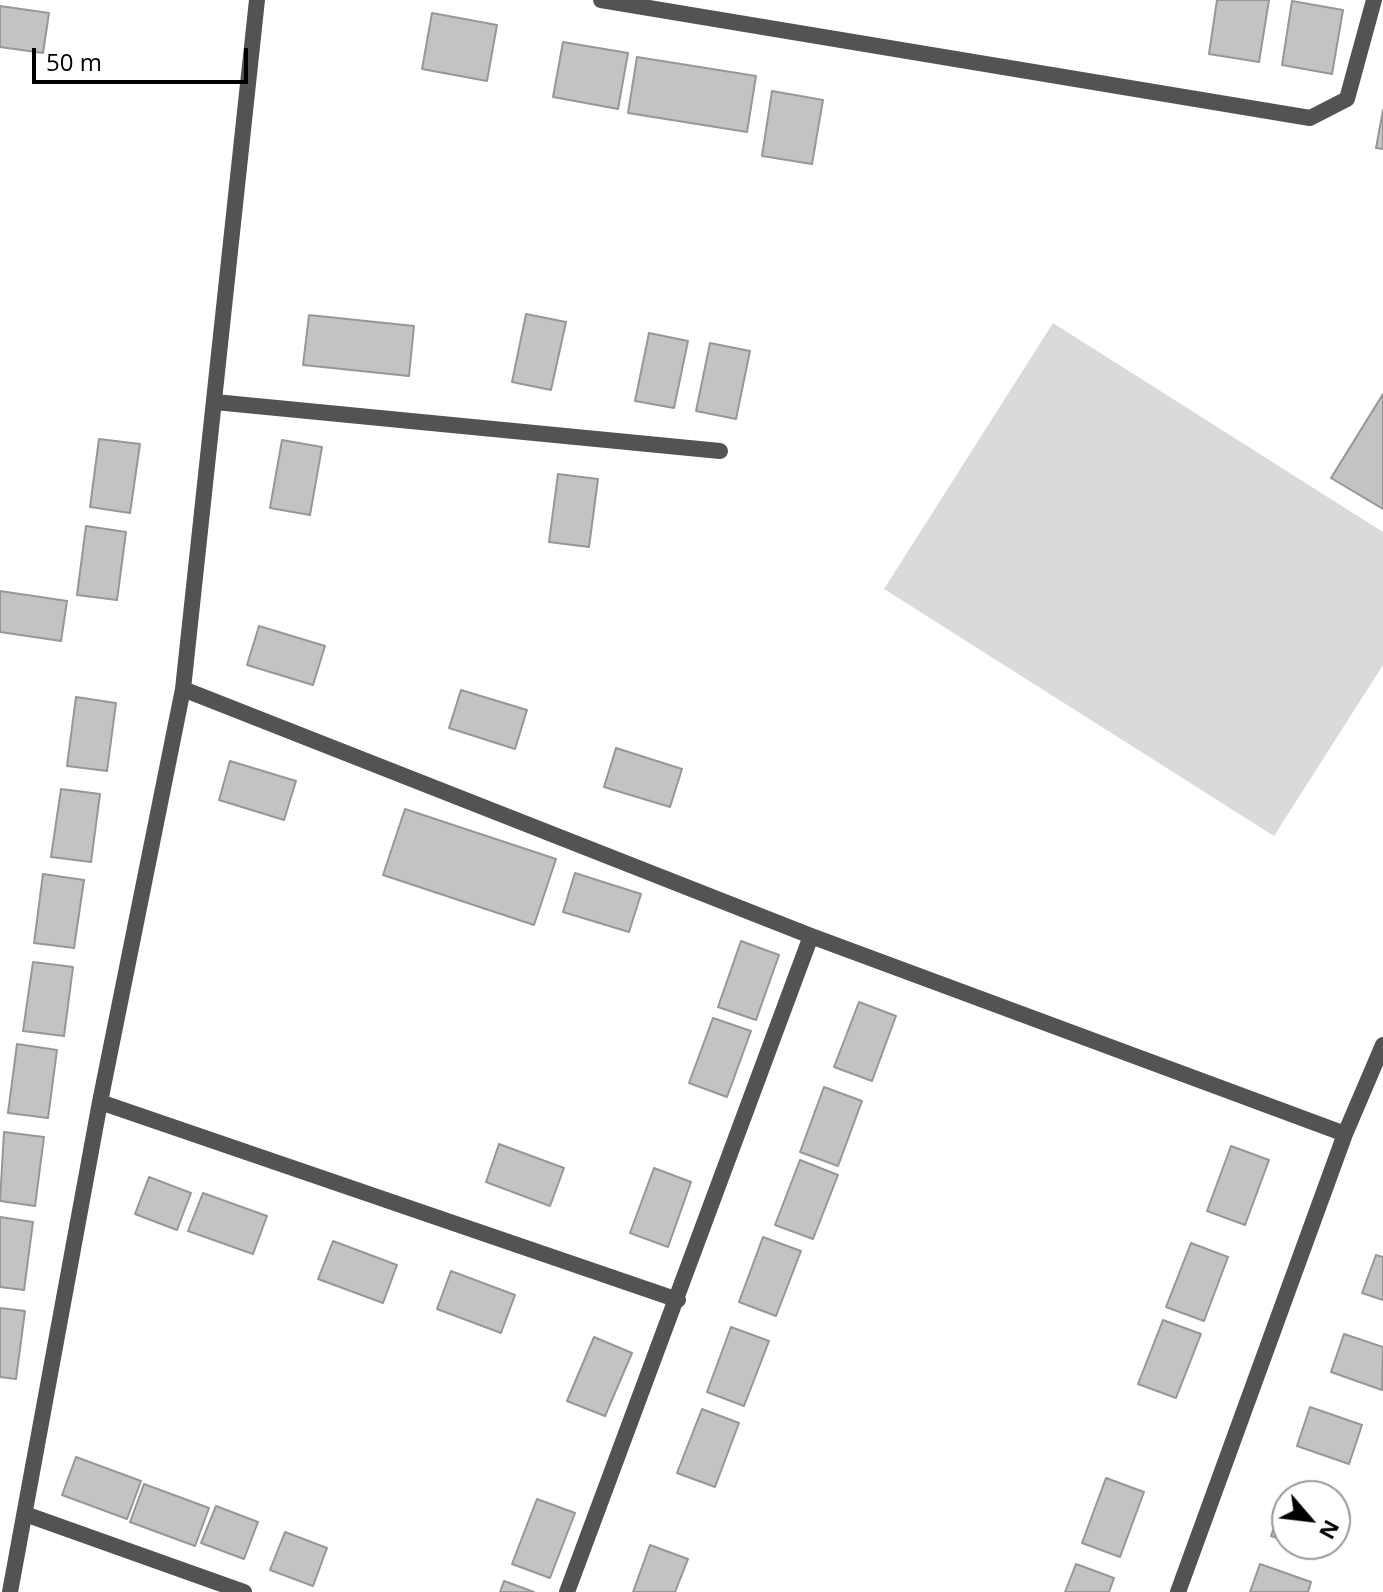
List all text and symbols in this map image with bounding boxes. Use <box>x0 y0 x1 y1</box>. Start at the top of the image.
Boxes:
scale bar <box>36 32 252 82</box>
text: 50 m <box>46 45 102 78</box>
north arrow <box>1271 1480 1351 1560</box>
text: N <box>1313 1515 1348 1545</box>

